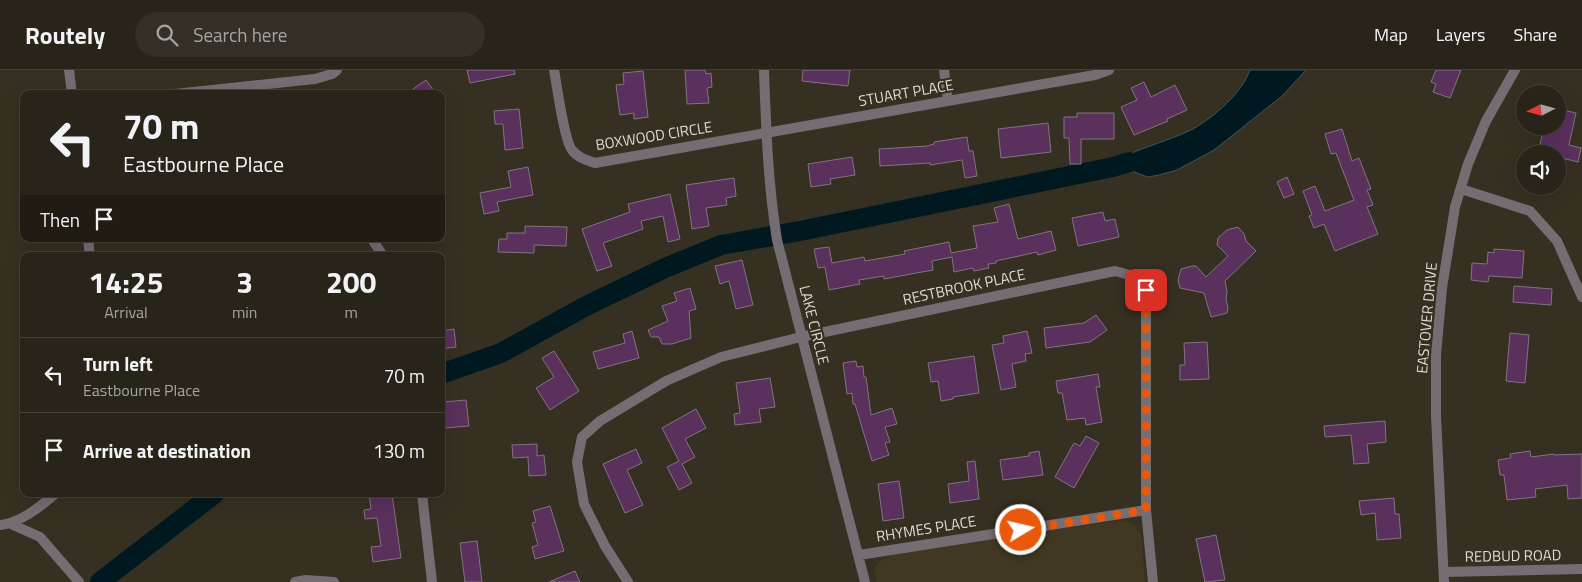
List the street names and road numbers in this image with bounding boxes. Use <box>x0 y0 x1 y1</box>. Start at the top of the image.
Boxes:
street label: STUART PLACE <box>857 73 955 112</box>
street label: BOXWOOD CIRCLE <box>594 115 714 156</box>
street label: EASTOVER DRIVE <box>1410 261 1443 375</box>
street label: RESTBROOK PLACE <box>900 262 1027 311</box>
street label: LAKE CIRCLE <box>794 283 835 367</box>
street label: RHYMES PLACE <box>874 509 978 548</box>
street label: REDBUD ROAD <box>1464 543 1562 568</box>

